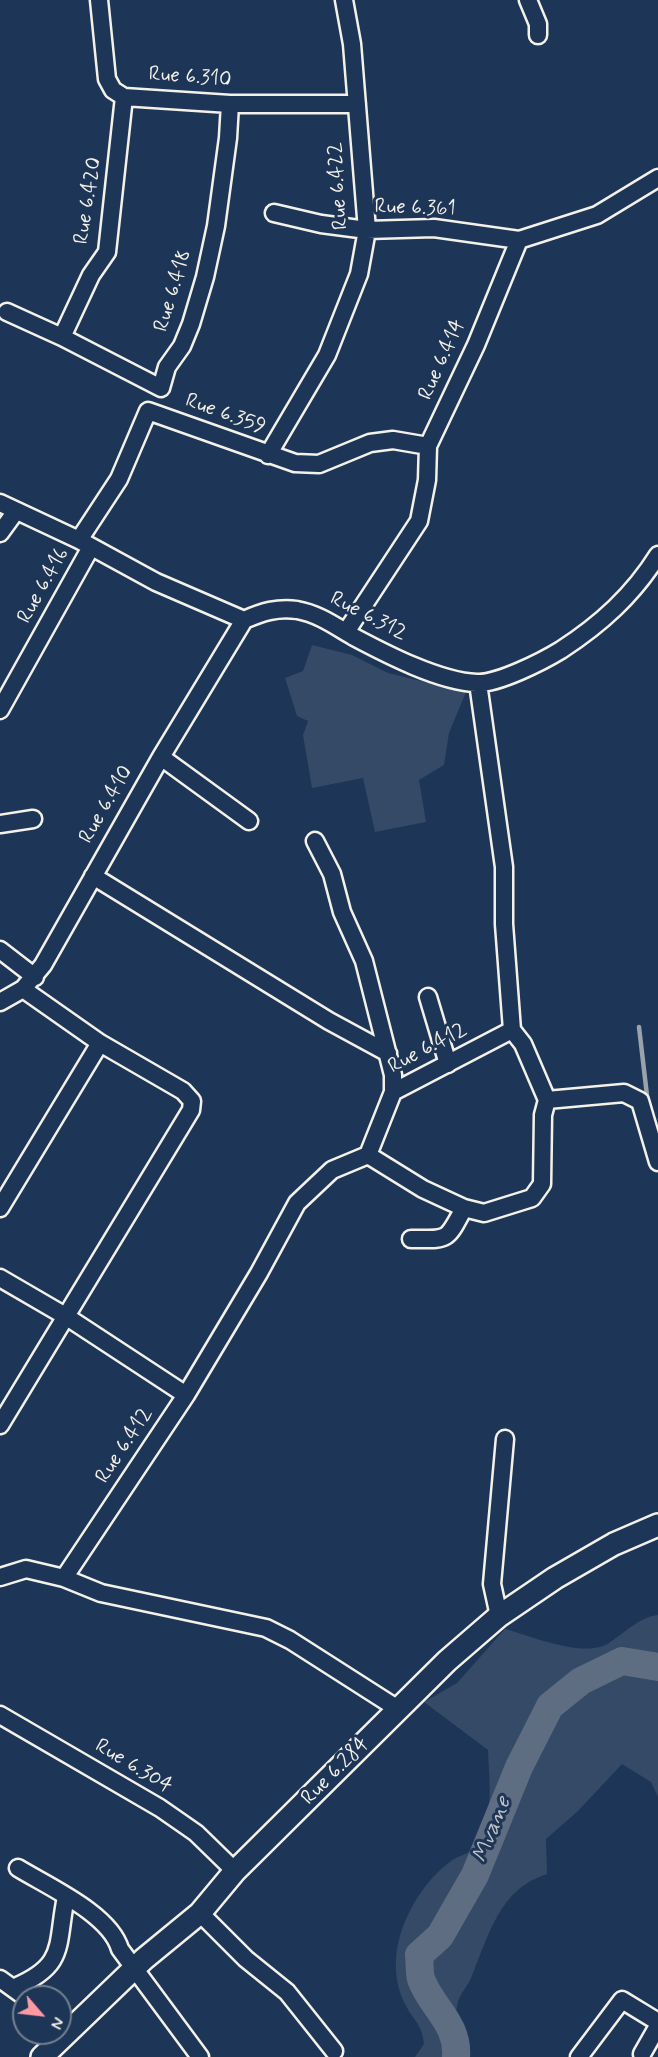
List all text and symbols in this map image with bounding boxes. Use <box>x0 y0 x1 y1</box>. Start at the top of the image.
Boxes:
street label: Rue 6.310 <box>148 63 232 93</box>
street label: Rue 6.422 <box>323 141 355 231</box>
street label: Rue 6.420 <box>70 156 108 246</box>
street label: Rue 6.361 <box>374 195 456 223</box>
street label: Rue 6.418 <box>150 247 198 335</box>
street label: Rue 6.414 <box>414 316 472 404</box>
street label: Rue 6.359 <box>181 389 269 441</box>
street label: Rue 6.416 <box>13 544 75 628</box>
street label: Rue 6.312 <box>325 587 411 647</box>
street label: Rue 6.410 <box>75 762 139 848</box>
street label: Rue 6.412 <box>384 1018 472 1080</box>
street label: Rue 6.412 <box>91 1403 159 1489</box>
street label: Rue 6.284 <box>297 1733 375 1811</box>
street label: Rue 6.304 <box>90 1734 176 1800</box>
water label: Mvane <box>468 1793 518 1867</box>
north arrow <box>12 1985 72 2045</box>
text: N <box>45 2013 68 2032</box>

